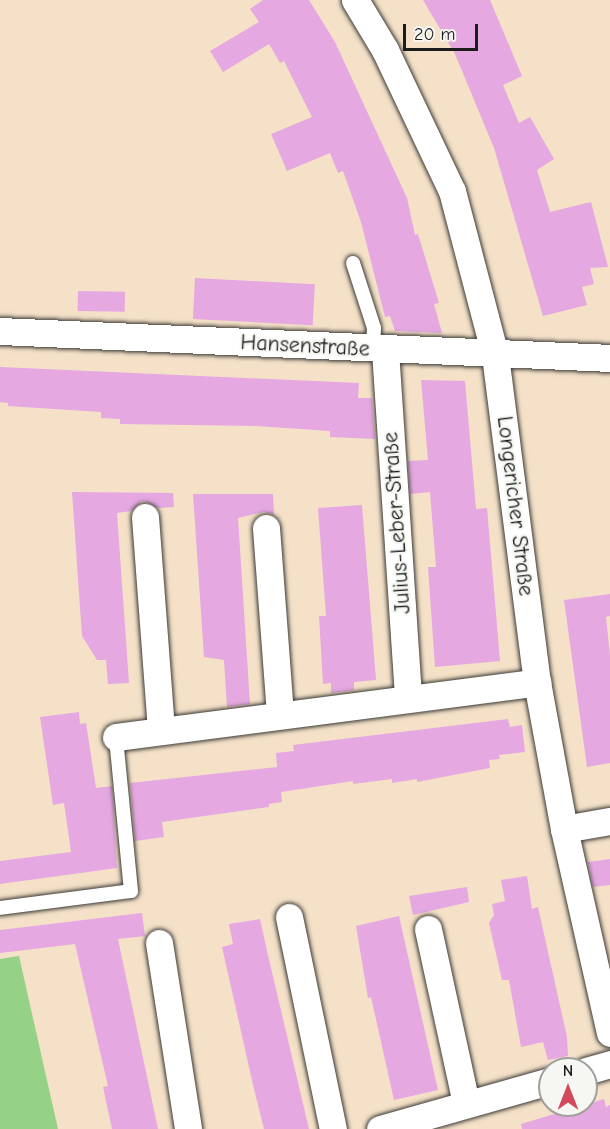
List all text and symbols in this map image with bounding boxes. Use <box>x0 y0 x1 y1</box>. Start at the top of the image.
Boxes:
scale bar <box>406 12 481 50</box>
text: 20 m <box>414 24 455 45</box>
street label: Hansenstraße <box>240 329 370 363</box>
street label: Longericher Straße <box>491 415 539 597</box>
street label: Julius-Leber-Straße <box>377 431 417 615</box>
north arrow <box>538 1057 598 1117</box>
text: N <box>563 1062 573 1080</box>

